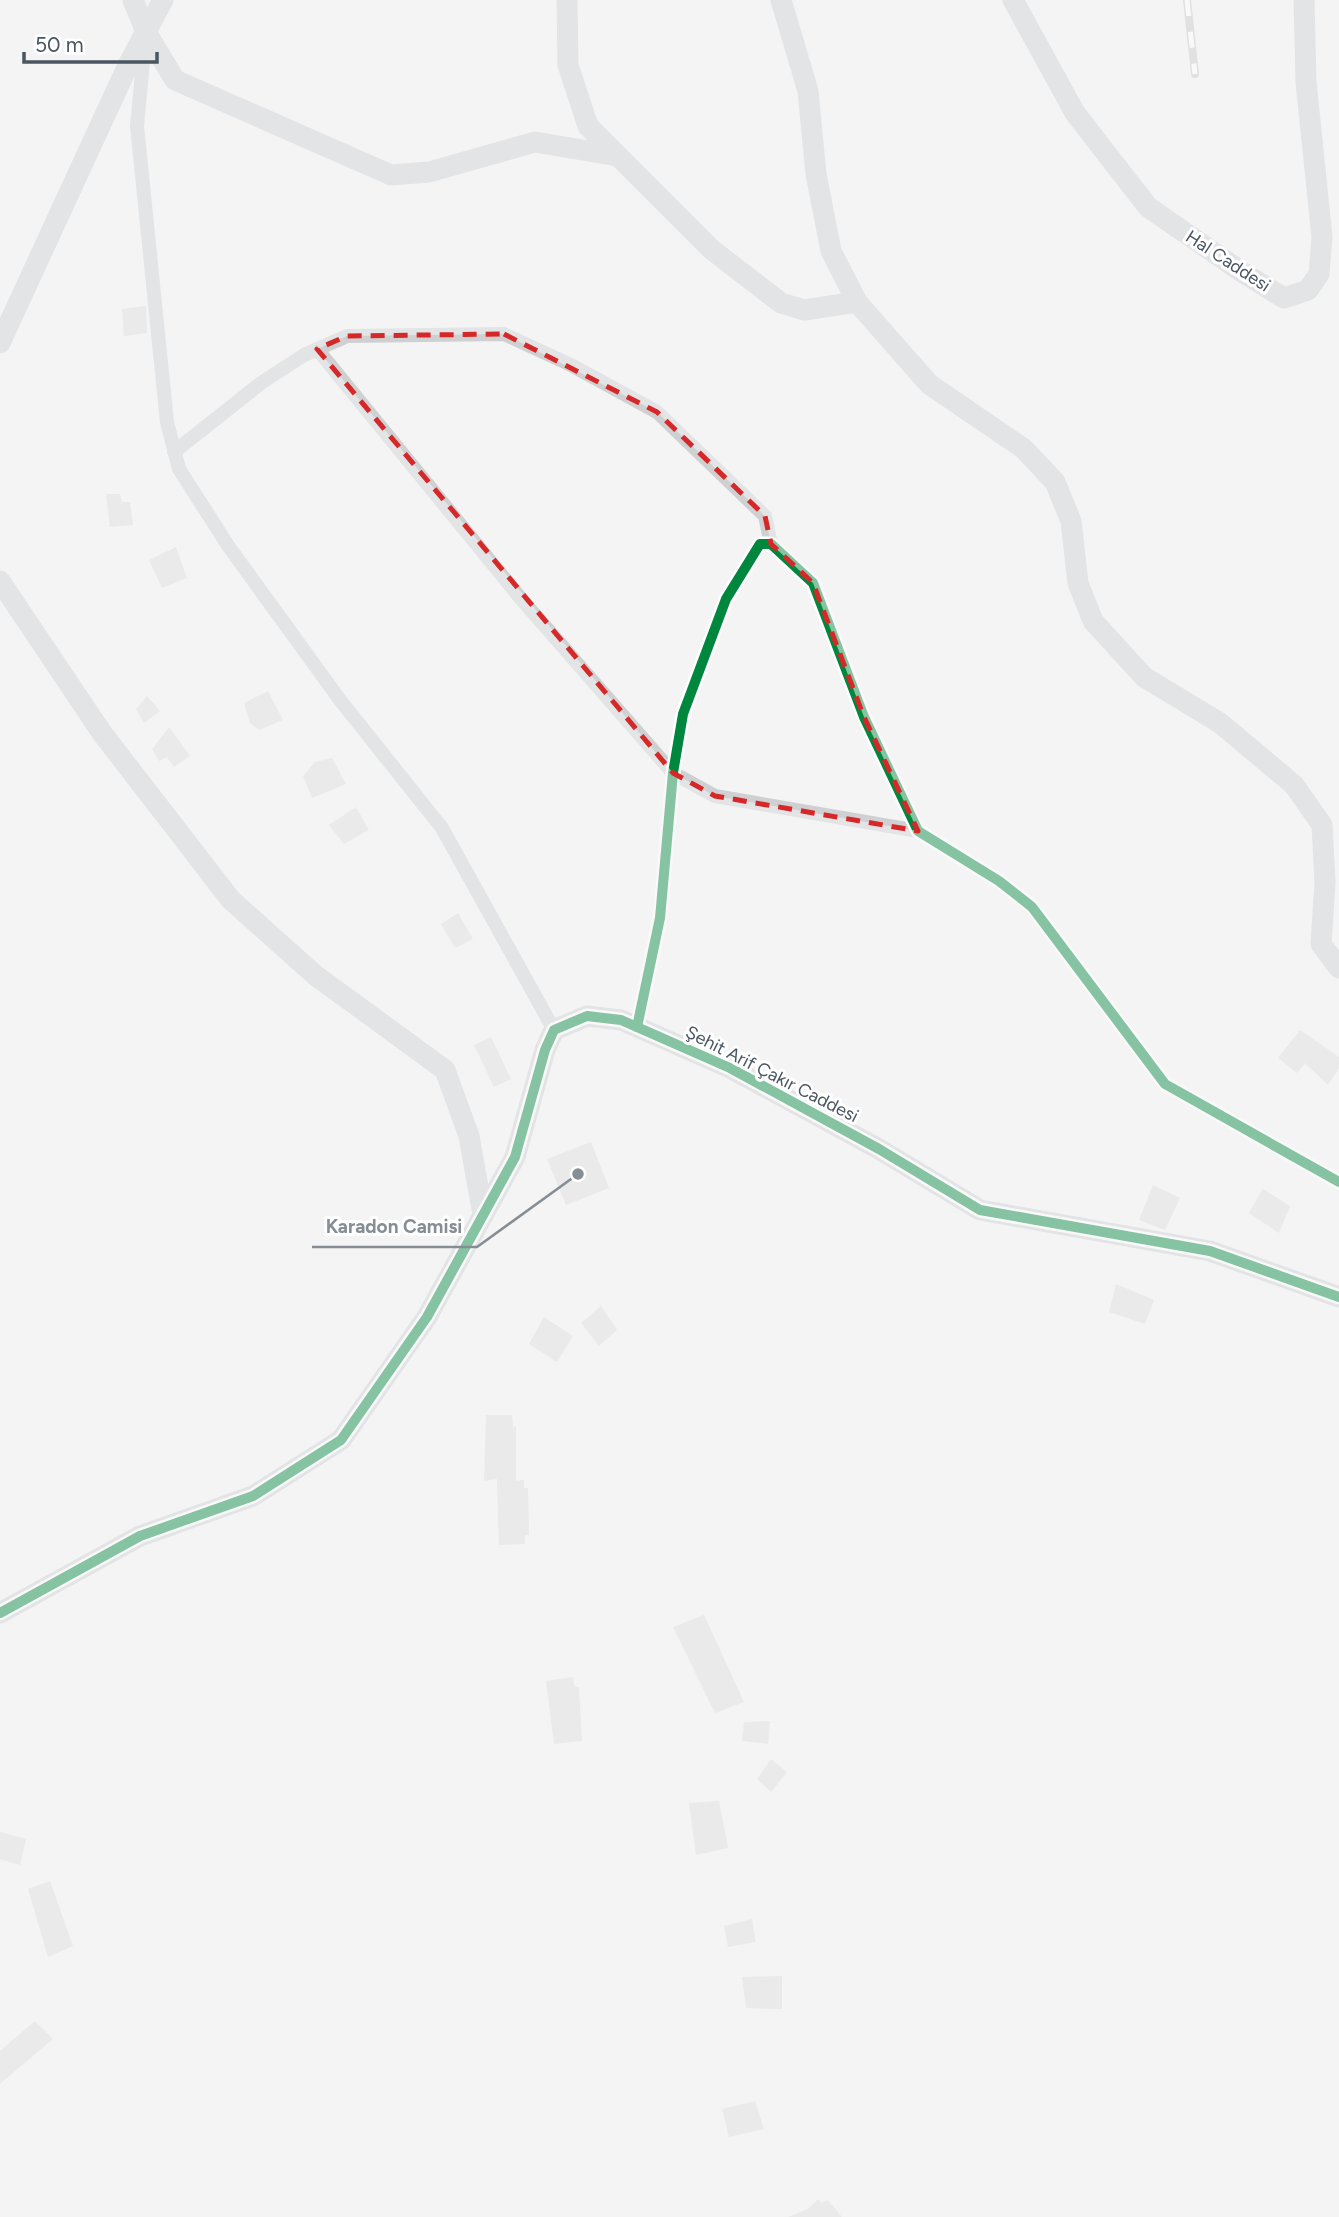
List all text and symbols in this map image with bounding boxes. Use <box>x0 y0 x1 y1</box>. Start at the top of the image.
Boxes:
scale bar <box>24 21 158 65</box>
text: 50 m <box>35 32 84 57</box>
street label: Hal Caddesi <box>1181 225 1275 297</box>
street label: Şehit Arif Çakır Caddesi <box>682 1021 862 1127</box>
callout: Karadon Camisi <box>312 1207 477 1247</box>
text: Karadon Camisi <box>326 1215 462 1238</box>

